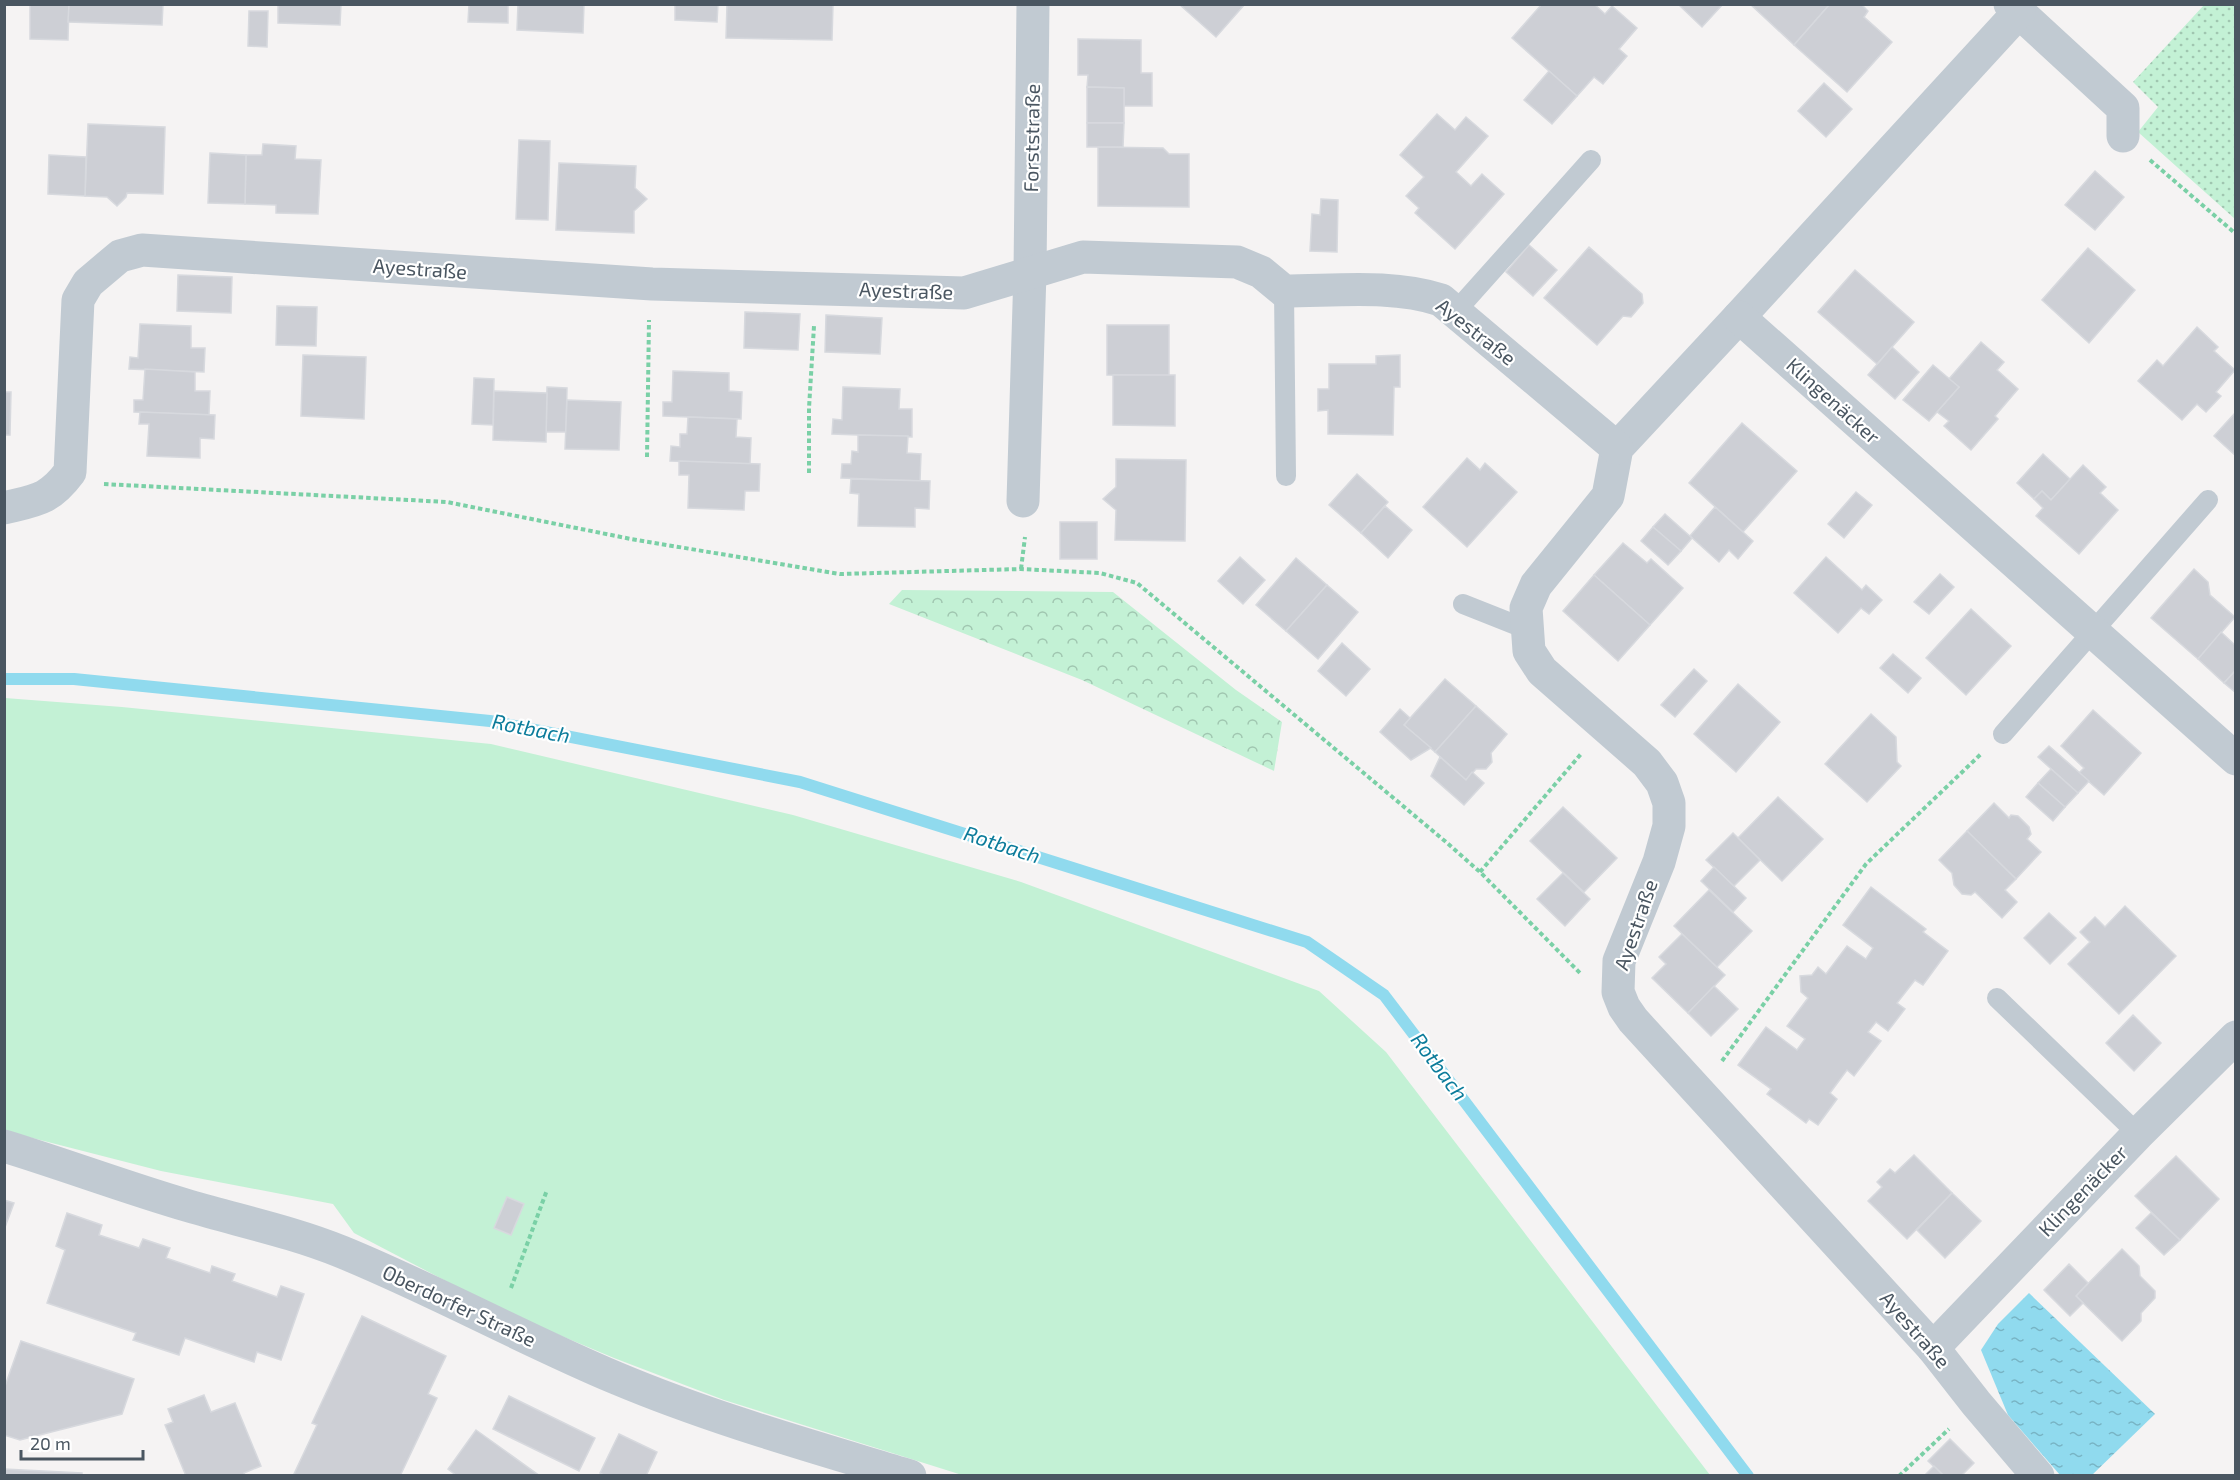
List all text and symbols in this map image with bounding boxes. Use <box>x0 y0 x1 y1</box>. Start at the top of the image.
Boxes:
street label: Forststraße <box>1018 83 1044 193</box>
street label: Ayestraße <box>372 253 468 283</box>
street label: Ayestraße <box>859 276 954 304</box>
street label: Ayestraße <box>1432 293 1521 370</box>
street label: Klingenäcker <box>1782 352 1885 448</box>
water label: Rotbach <box>490 708 572 747</box>
water label: Rotbach <box>961 819 1044 868</box>
street label: Ayestraße <box>1608 876 1662 973</box>
water label: Rotbach <box>1406 1027 1474 1105</box>
street label: Klingenäcker <box>2033 1140 2132 1241</box>
street label: Oberdorfer Straße <box>379 1259 540 1351</box>
street label: Ayestraße <box>1876 1286 1956 1373</box>
scale bar <box>21 1423 142 1461</box>
text: 20 m <box>30 1432 71 1454</box>

